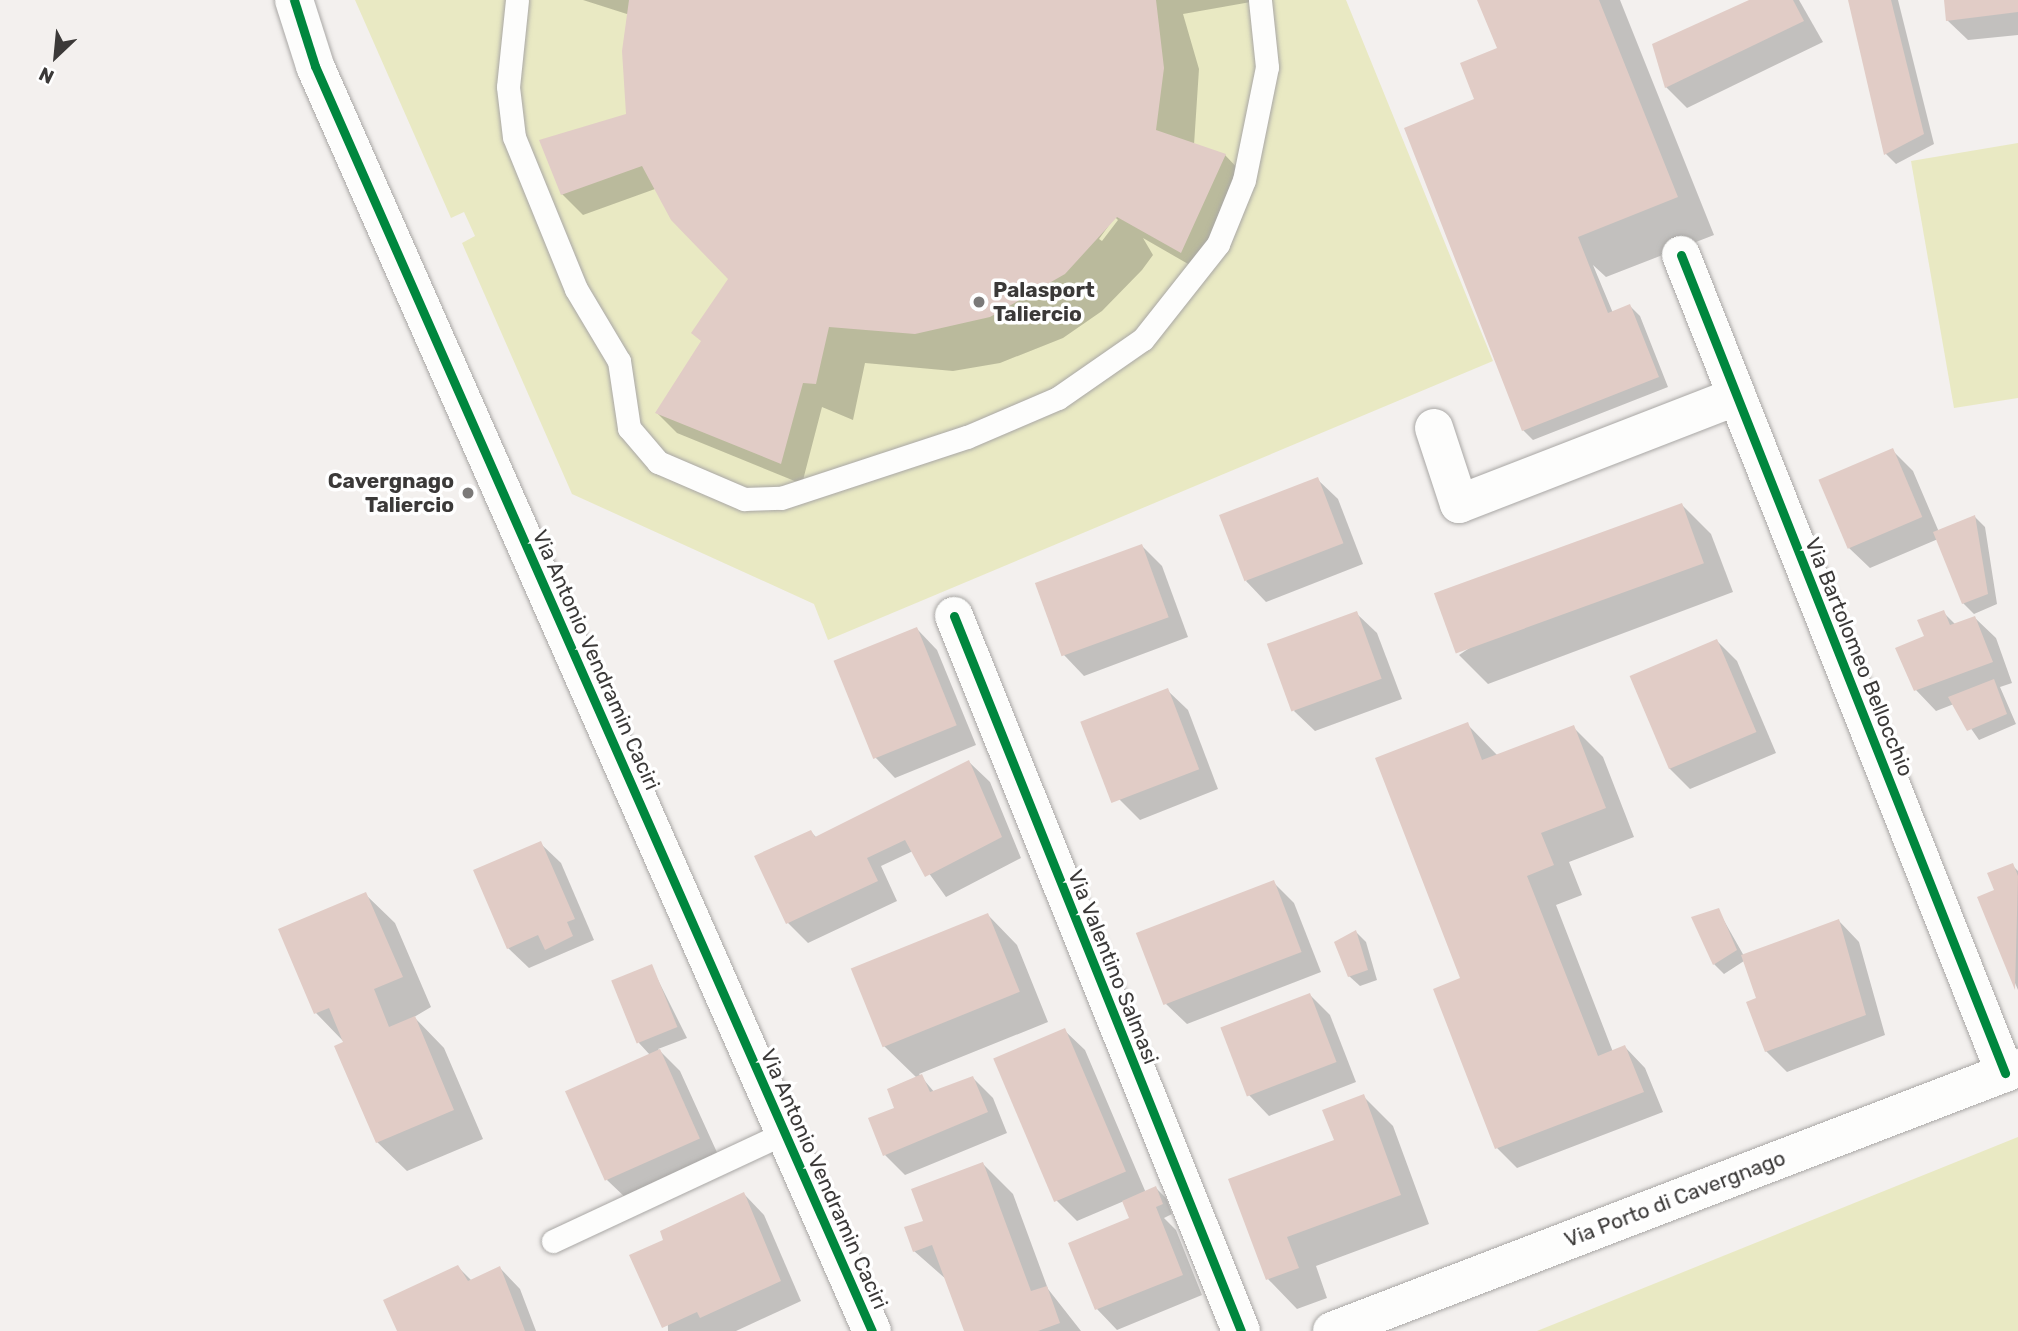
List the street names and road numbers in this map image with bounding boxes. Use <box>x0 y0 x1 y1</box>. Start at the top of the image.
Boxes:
street label: Via Antonio Vendramin Caciri <box>527 525 665 795</box>
street label: Via Bartolomeo Bellocchio <box>1799 534 1919 780</box>
street label: Via Valentino Salmasi <box>1062 866 1164 1068</box>
street label: Via Antonio Vendramin Caciri <box>755 1044 893 1314</box>
street label: Via Porto di Cavergnago <box>1561 1145 1789 1253</box>

